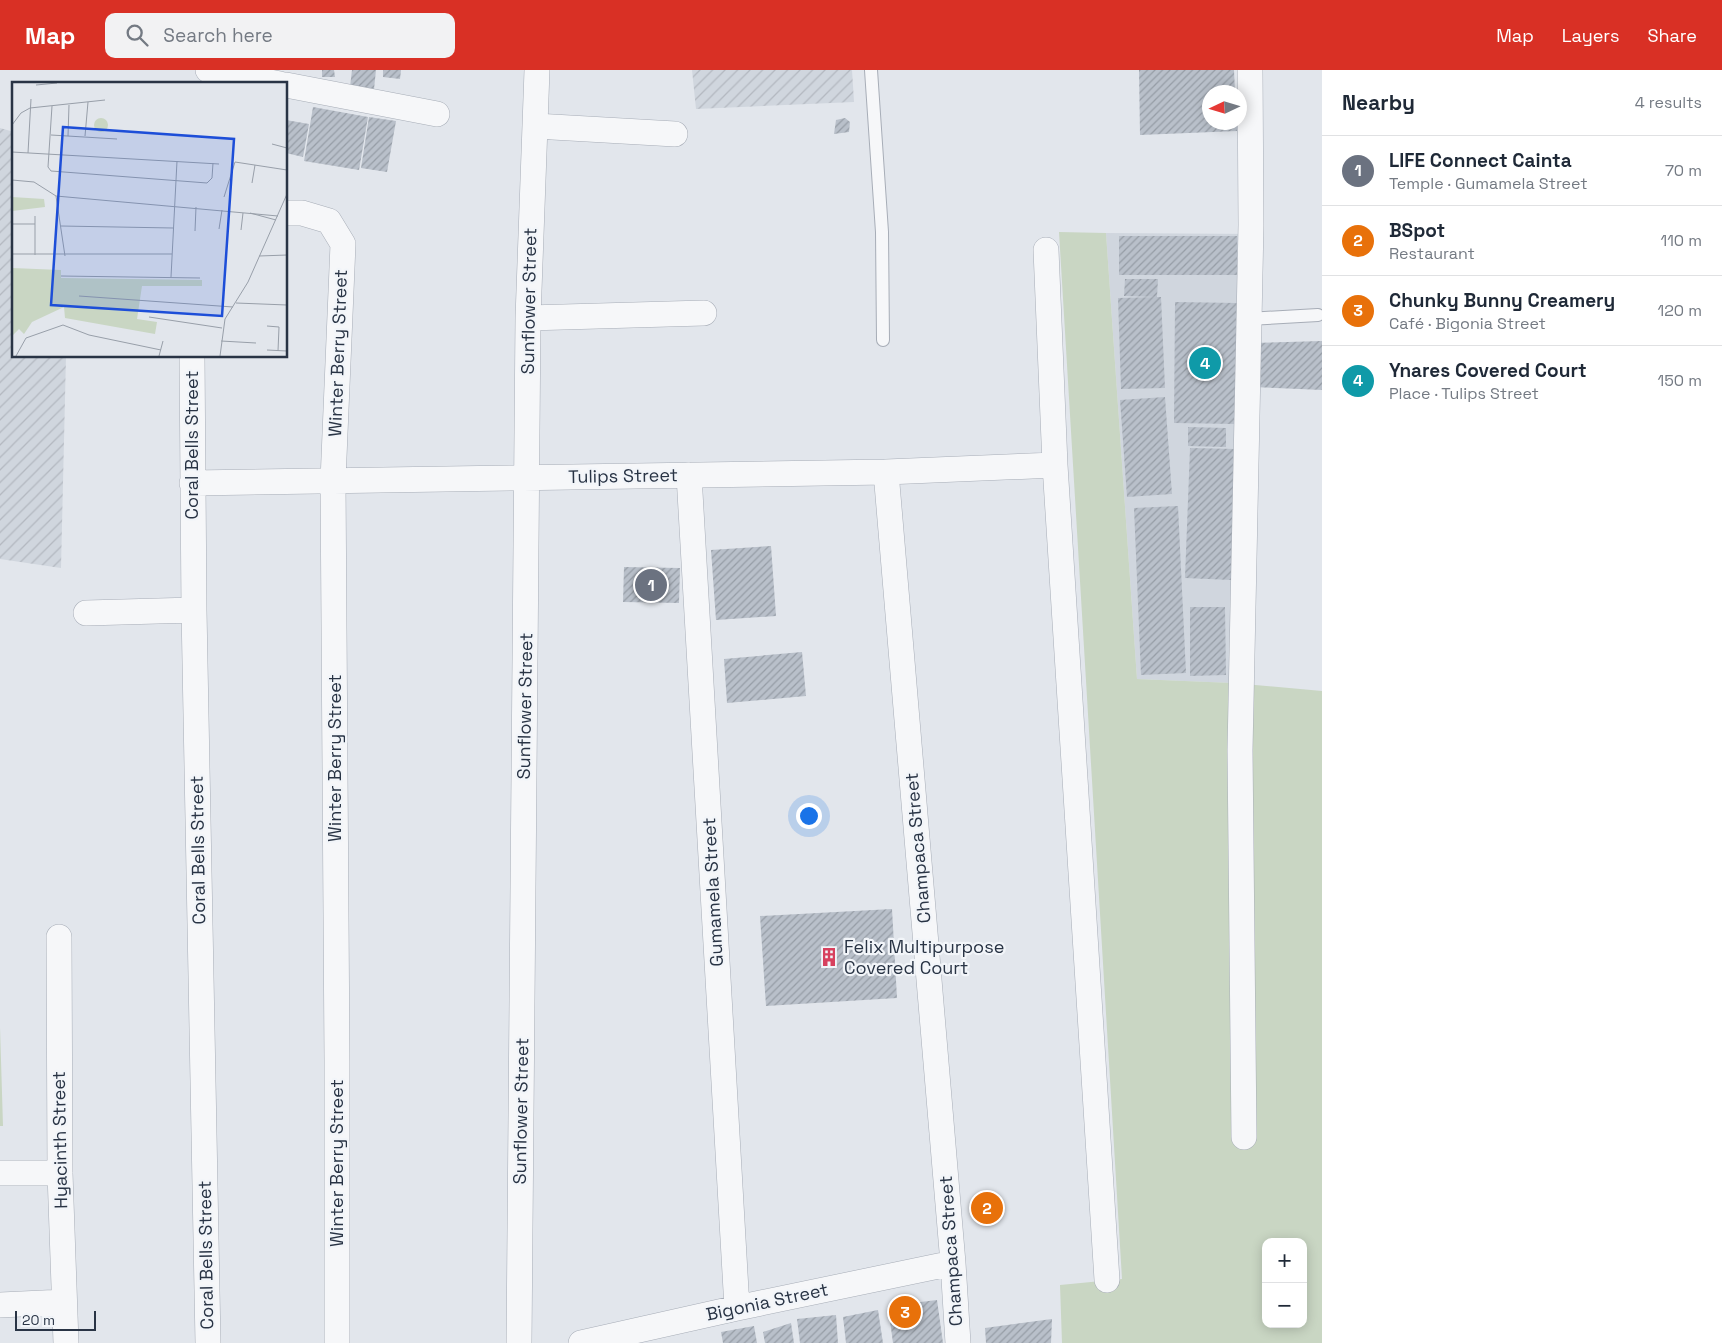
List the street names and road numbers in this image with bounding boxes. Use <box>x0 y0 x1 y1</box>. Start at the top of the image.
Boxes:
street label: Sunflower Street <box>516 227 541 375</box>
street label: Winter Berry Street <box>323 269 352 437</box>
street label: Coral Bells Street <box>180 370 203 520</box>
street label: Tulips Street <box>568 463 678 488</box>
street label: Sunflower Street <box>512 632 537 780</box>
street label: Winter Berry Street <box>323 674 346 842</box>
street label: Champaca Street <box>899 772 936 924</box>
street label: Coral Bells Street <box>185 775 210 925</box>
street label: Gumamela Street <box>697 817 728 967</box>
street label: Sunflower Street <box>508 1037 533 1185</box>
street label: Hyacinth Street <box>47 1071 72 1209</box>
street label: Winter Berry Street <box>325 1079 348 1247</box>
street label: Champaca Street <box>934 1175 967 1327</box>
street label: Coral Bells Street <box>193 1180 218 1330</box>
street label: Bigonia Street <box>704 1277 830 1326</box>

